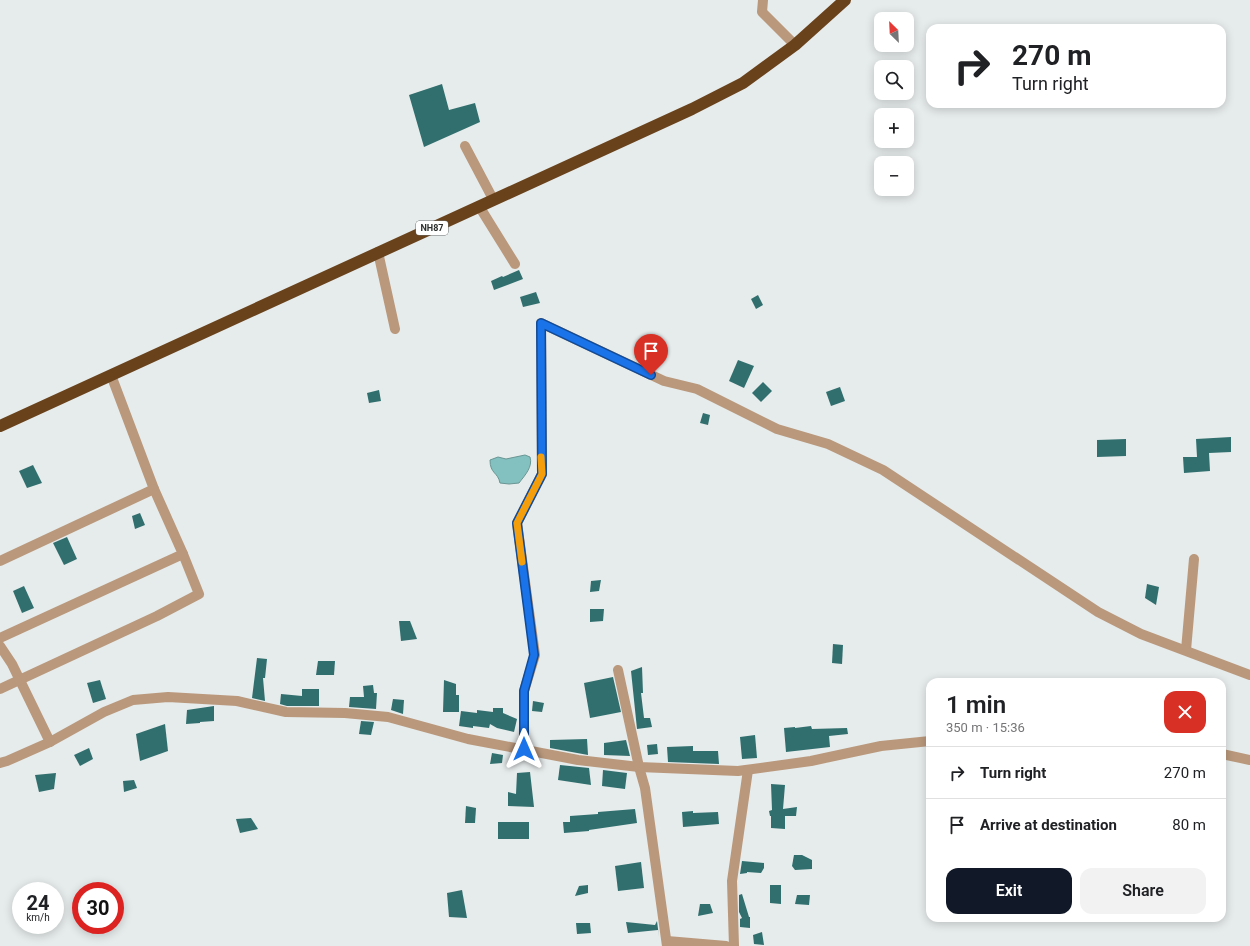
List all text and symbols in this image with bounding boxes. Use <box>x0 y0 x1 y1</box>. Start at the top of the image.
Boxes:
north arrow <box>874 12 914 52</box>
map controls <box>874 12 914 196</box>
text: 270 m <box>1012 39 1091 72</box>
icon: right <box>946 40 998 92</box>
button: search <box>874 60 914 100</box>
text: Turn right <box>1012 73 1089 94</box>
button: + <box>874 108 914 148</box>
button: − <box>874 156 914 196</box>
road number: NH87 <box>416 221 448 235</box>
pin <box>634 334 668 375</box>
icon: arrive <box>640 340 662 362</box>
text: 1 min <box>946 691 1006 719</box>
button: close <box>1164 691 1206 733</box>
text: 350 m · 15:36 <box>946 720 1025 735</box>
position arrow <box>503 728 545 770</box>
icon: right <box>946 762 968 784</box>
text: Turn right <box>980 764 1046 782</box>
text: 270 m <box>1164 764 1206 782</box>
icon: arrive <box>946 814 968 836</box>
text: Arrive at destination <box>980 816 1117 834</box>
text: 80 m <box>1172 816 1206 834</box>
button: Exit <box>946 868 1072 914</box>
button: Share <box>1080 868 1206 914</box>
speed limit sign: 30 <box>72 882 124 934</box>
text: 24 <box>27 891 49 915</box>
text: km/h <box>26 912 50 923</box>

